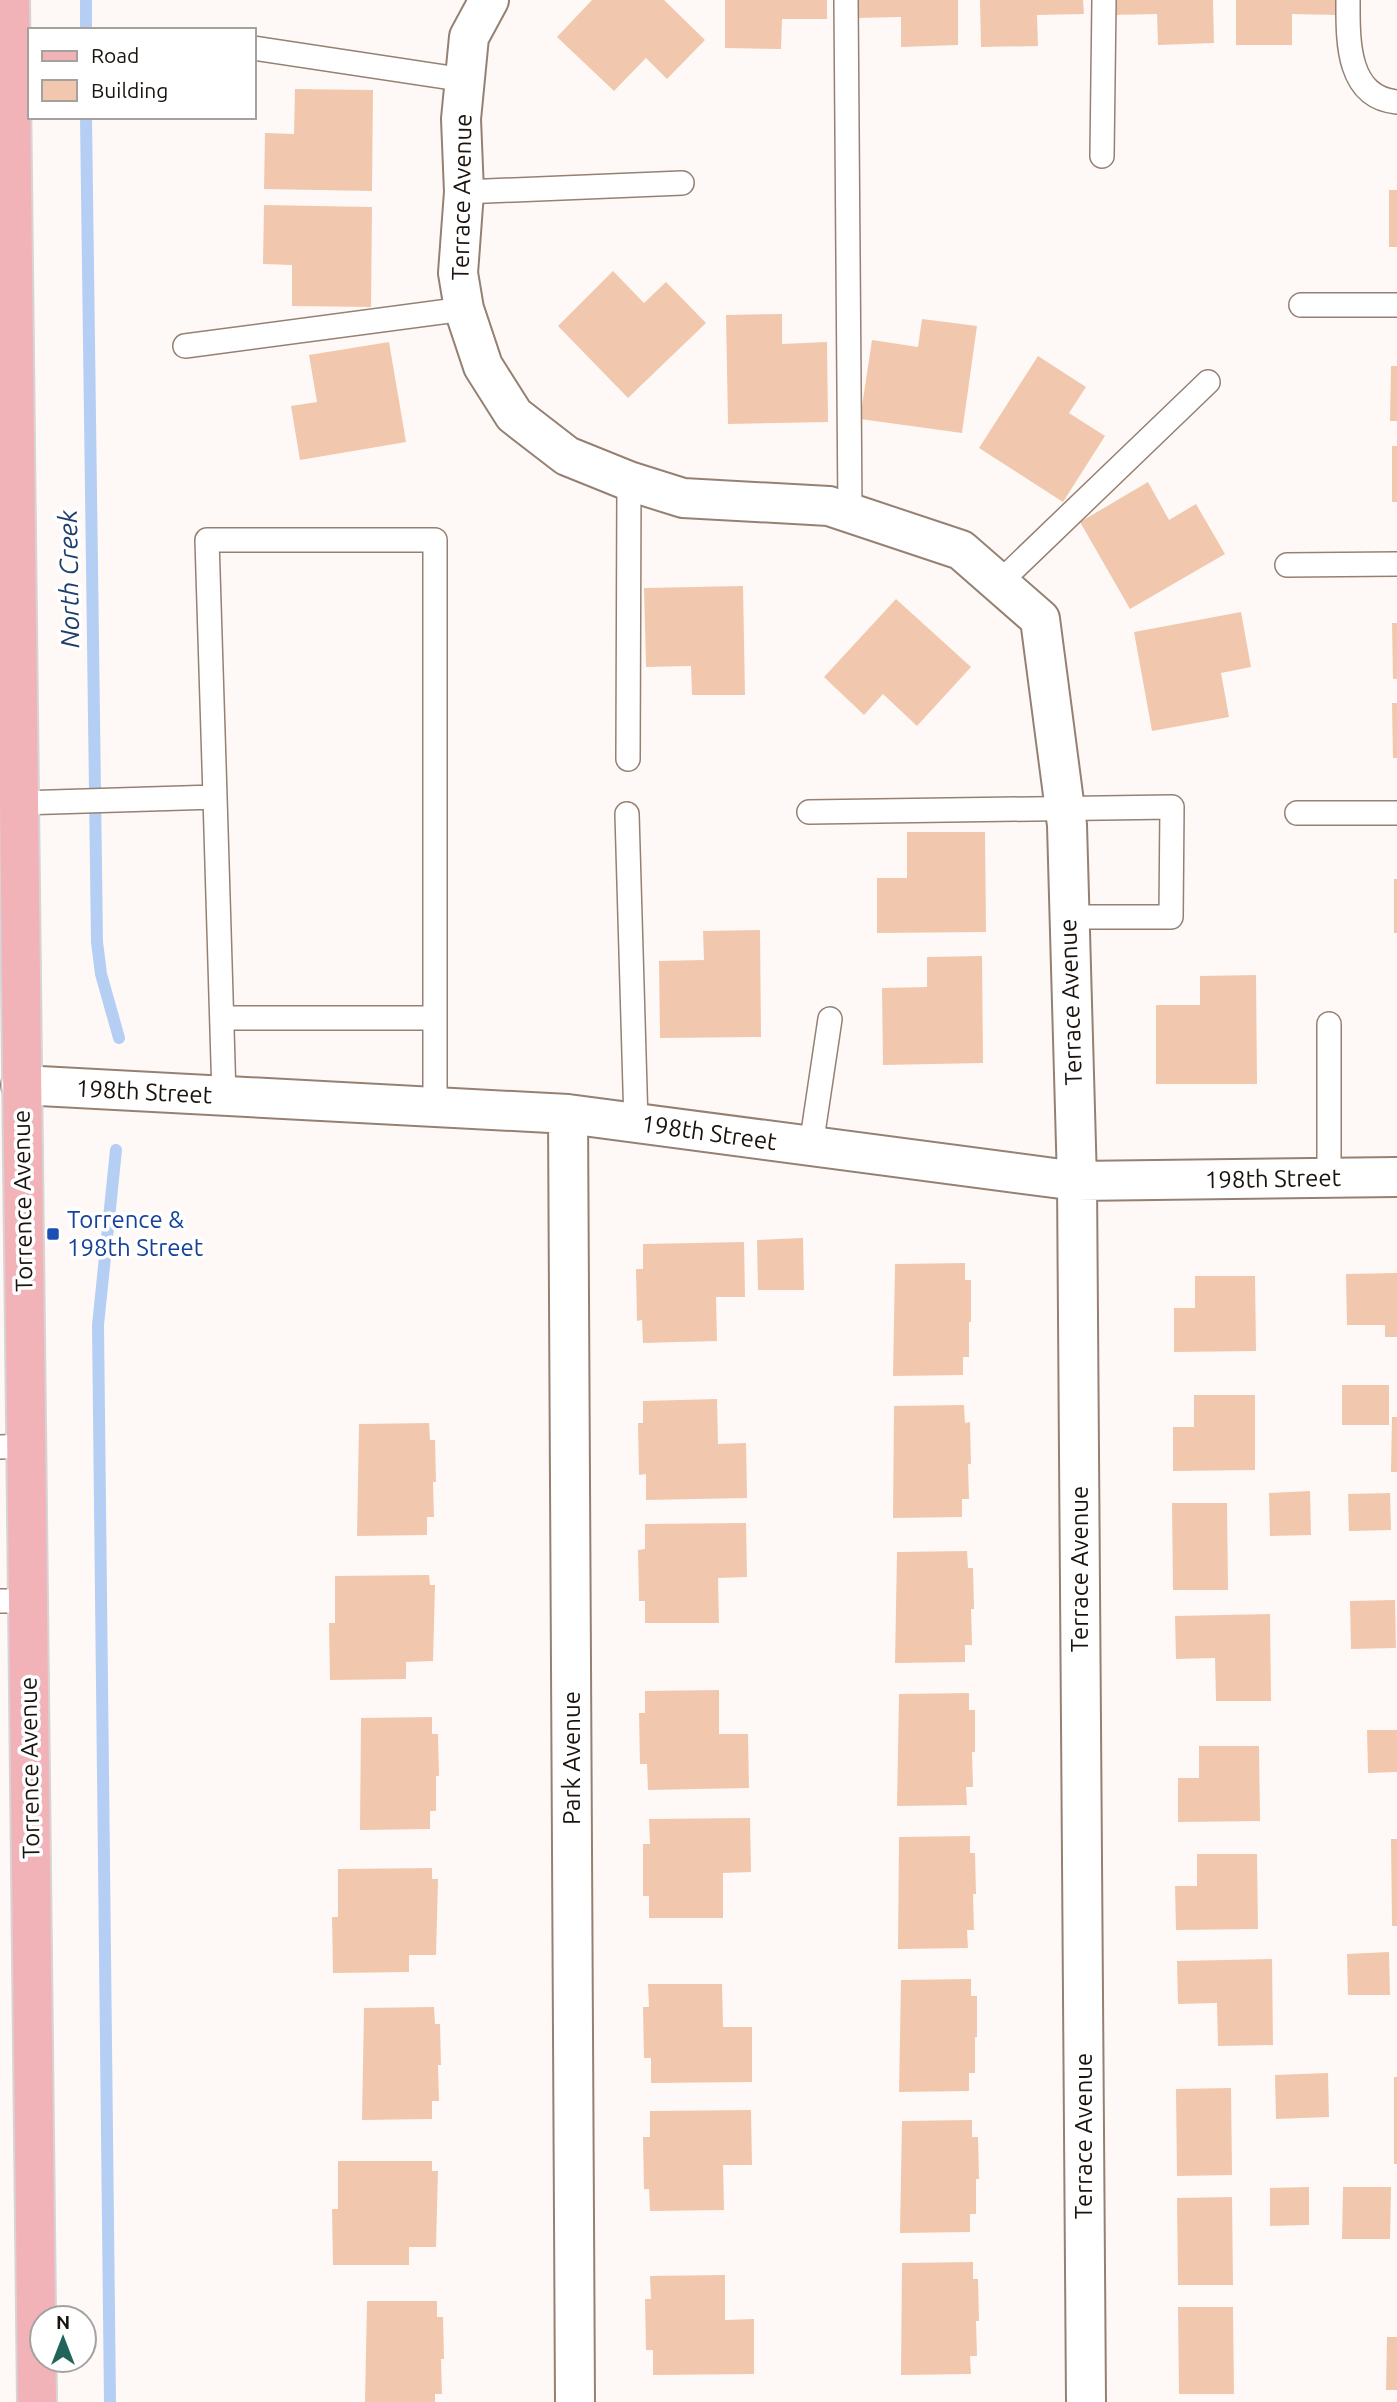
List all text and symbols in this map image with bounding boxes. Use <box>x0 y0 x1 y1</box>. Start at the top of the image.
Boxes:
legend <box>28 28 256 119</box>
text: Road <box>91 43 139 67</box>
text: Building <box>91 78 168 102</box>
street label: Terrace Avenue <box>447 113 476 281</box>
water label: North Creek <box>53 509 84 648</box>
street label: Terrace Avenue <box>1054 918 1087 1086</box>
street label: 198th Street <box>75 1074 213 1109</box>
street label: Torrence Avenue <box>7 1110 38 1292</box>
street label: 198th Street <box>640 1110 779 1155</box>
street label: 198th Street <box>1205 1164 1342 1193</box>
place label: Torrence & 198th Street <box>67 1206 204 1261</box>
marker: Torrence & 198th Street <box>45 1226 61 1242</box>
street label: Terrace Avenue <box>1066 1486 1093 1652</box>
street label: Torrence Avenue <box>14 1677 45 1859</box>
street label: Park Avenue <box>558 1691 585 1825</box>
street label: Terrace Avenue <box>1070 2053 1097 2219</box>
north arrow <box>28 2304 98 2374</box>
text: N <box>56 2311 70 2333</box>

